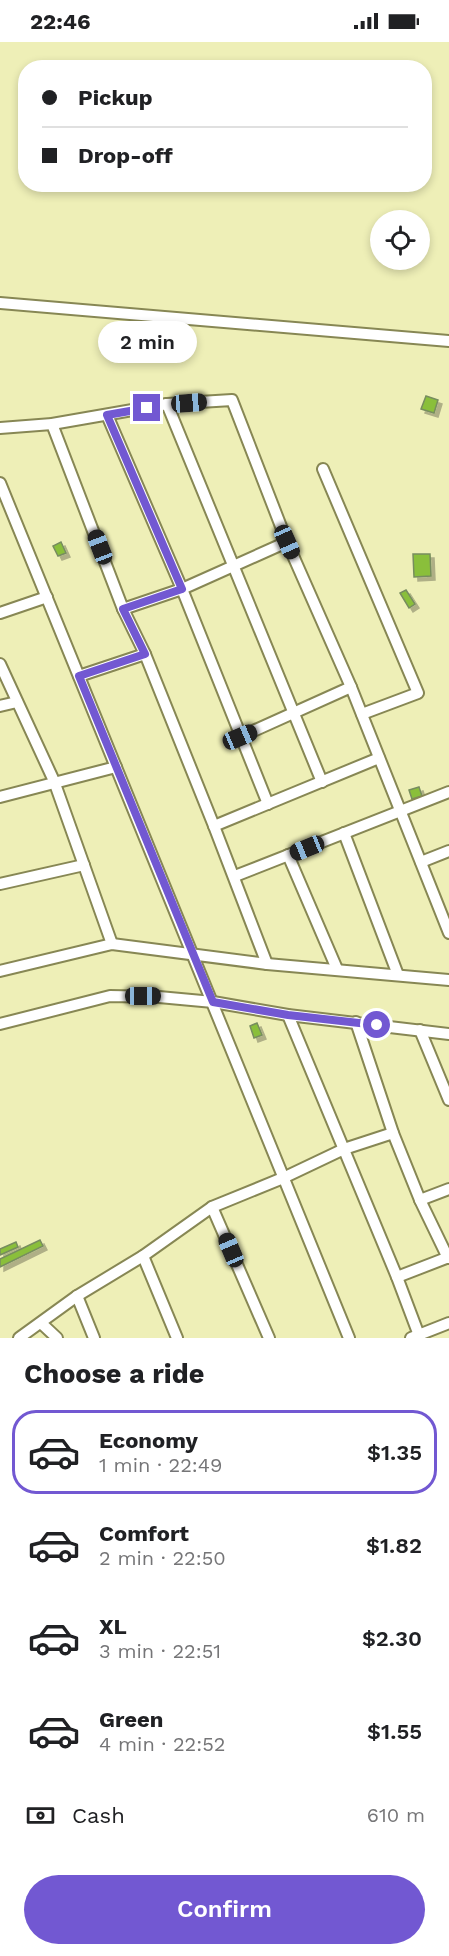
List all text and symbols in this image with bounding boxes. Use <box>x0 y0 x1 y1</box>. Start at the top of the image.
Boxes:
text: 22:46 <box>30 9 91 34</box>
text: Pickup <box>78 85 153 110</box>
text: Drop-off <box>78 143 173 168</box>
map controls <box>370 210 430 270</box>
button: locate <box>370 210 430 270</box>
callout: 2 min <box>98 321 196 363</box>
text: 2 min <box>120 330 175 354</box>
car <box>170 393 208 413</box>
route end <box>133 394 160 421</box>
car <box>271 522 303 562</box>
car <box>85 527 115 567</box>
car <box>220 722 260 752</box>
car <box>287 833 327 863</box>
car <box>125 987 161 1005</box>
route start <box>363 1011 390 1038</box>
car <box>216 1230 246 1270</box>
text: Choose a ride <box>24 1358 204 1390</box>
icon: car <box>27 1425 81 1479</box>
text: Economy <box>99 1428 198 1453</box>
text: $1.35 <box>367 1440 422 1465</box>
text: 1 min · 22:49 <box>99 1453 222 1477</box>
icon: car <box>27 1518 81 1572</box>
text: Comfort <box>99 1521 189 1546</box>
text: $1.82 <box>366 1533 422 1558</box>
text: 2 min · 22:50 <box>99 1546 226 1570</box>
icon: car <box>27 1611 81 1665</box>
text: XL <box>99 1614 127 1639</box>
text: $2.30 <box>362 1626 422 1651</box>
text: 3 min · 22:51 <box>99 1639 221 1663</box>
icon: car <box>27 1704 81 1758</box>
text: Green <box>99 1707 163 1732</box>
text: $1.55 <box>367 1719 422 1744</box>
text: 4 min · 22:52 <box>99 1732 226 1756</box>
icon: cash <box>24 1799 57 1832</box>
text: Cash <box>72 1803 125 1828</box>
text: 610 m <box>367 1803 425 1827</box>
button: Confirm <box>24 1875 425 1944</box>

